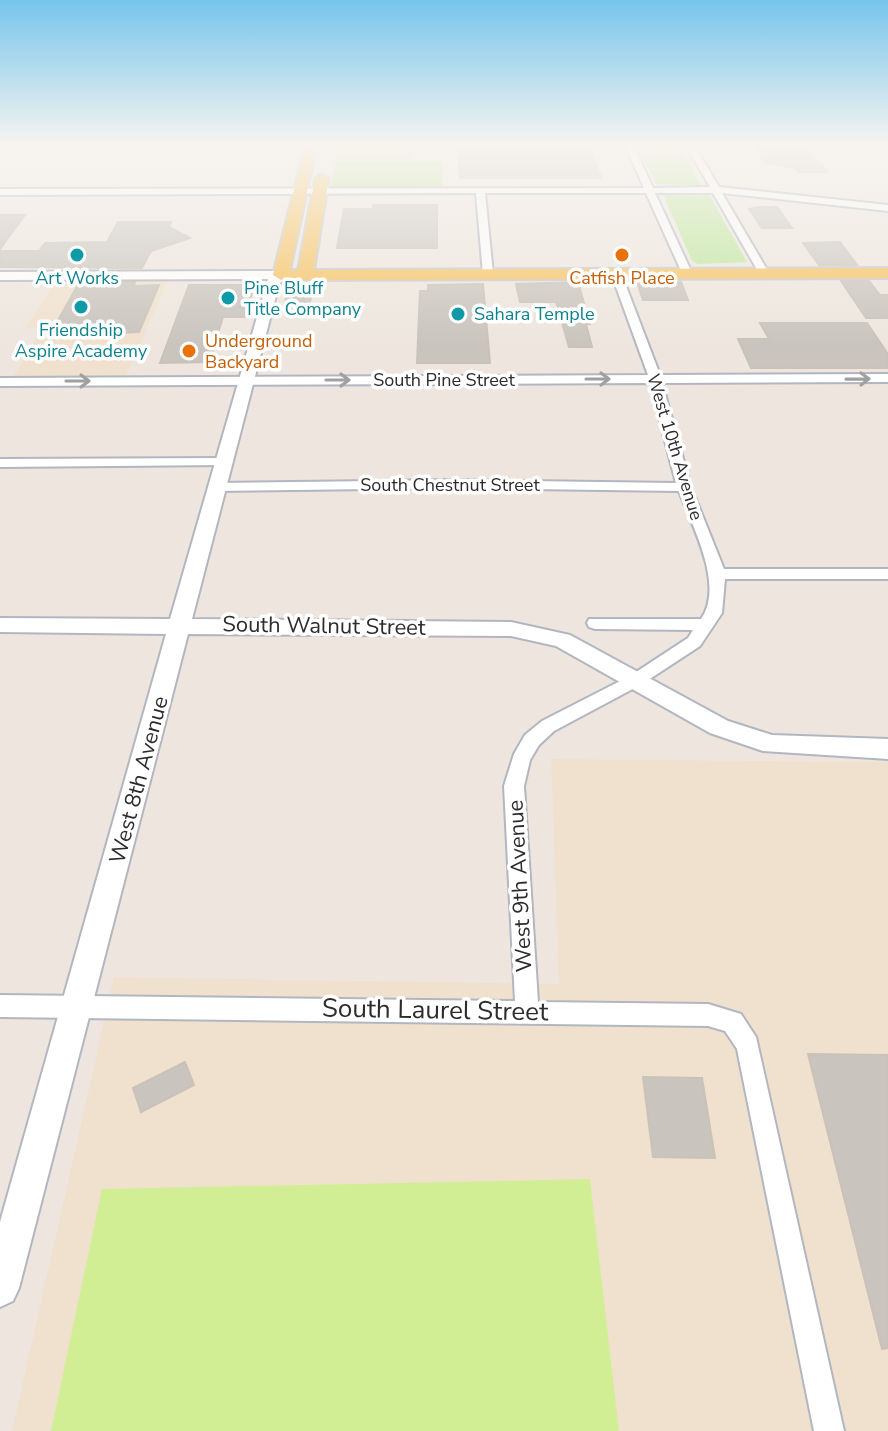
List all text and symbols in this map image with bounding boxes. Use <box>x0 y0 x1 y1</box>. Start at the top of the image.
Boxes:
marker: Art Works <box>68 246 86 264</box>
marker: Catfish Place <box>613 246 631 264</box>
place label: Art Works <box>35 266 119 290</box>
place label: Catfish Place <box>569 266 675 290</box>
place label: Pine Bluff Title Company <box>244 276 362 321</box>
marker: Pine Bluff Title Company <box>219 289 237 307</box>
marker: Friendship Aspire Academy <box>72 298 90 316</box>
place label: Sahara Temple <box>474 302 595 326</box>
marker: Sahara Temple <box>449 305 467 323</box>
place label: Friendship Aspire Academy <box>15 318 148 363</box>
place label: Underground Backyard <box>205 329 312 374</box>
marker: Underground Backyard <box>180 342 198 360</box>
street label: South Pine Street <box>373 368 515 392</box>
one-way arrow <box>584 371 611 386</box>
street label: West 10th Avenue <box>641 371 709 523</box>
one-way arrow <box>844 371 871 386</box>
one-way arrow <box>324 372 351 388</box>
one-way arrow <box>64 373 91 389</box>
street label: South Chestnut Street <box>360 473 540 497</box>
street label: South Walnut Street <box>222 609 426 643</box>
street label: West 8th Avenue <box>102 693 176 867</box>
street label: West 9th Avenue <box>501 799 539 973</box>
street label: South Laurel Street <box>322 991 549 1029</box>

